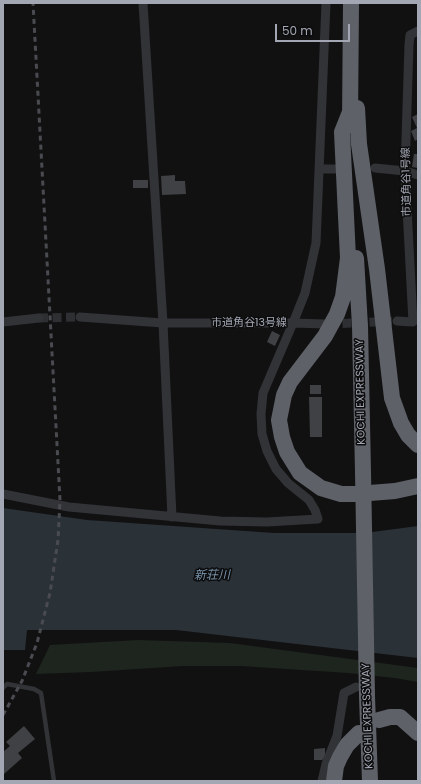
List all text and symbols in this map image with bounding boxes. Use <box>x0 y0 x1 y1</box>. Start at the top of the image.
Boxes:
scale bar <box>277 16 352 42</box>
text: 50 m <box>282 22 313 39</box>
street label: 市道角谷1号線 <box>400 147 414 217</box>
street label: 市道角谷13号線 <box>211 316 287 330</box>
street label: KOCHI EXPRESSWAY <box>353 339 369 445</box>
water label: 新荘川 <box>194 568 230 584</box>
street label: KOCHI EXPRESSWAY <box>360 663 376 769</box>

